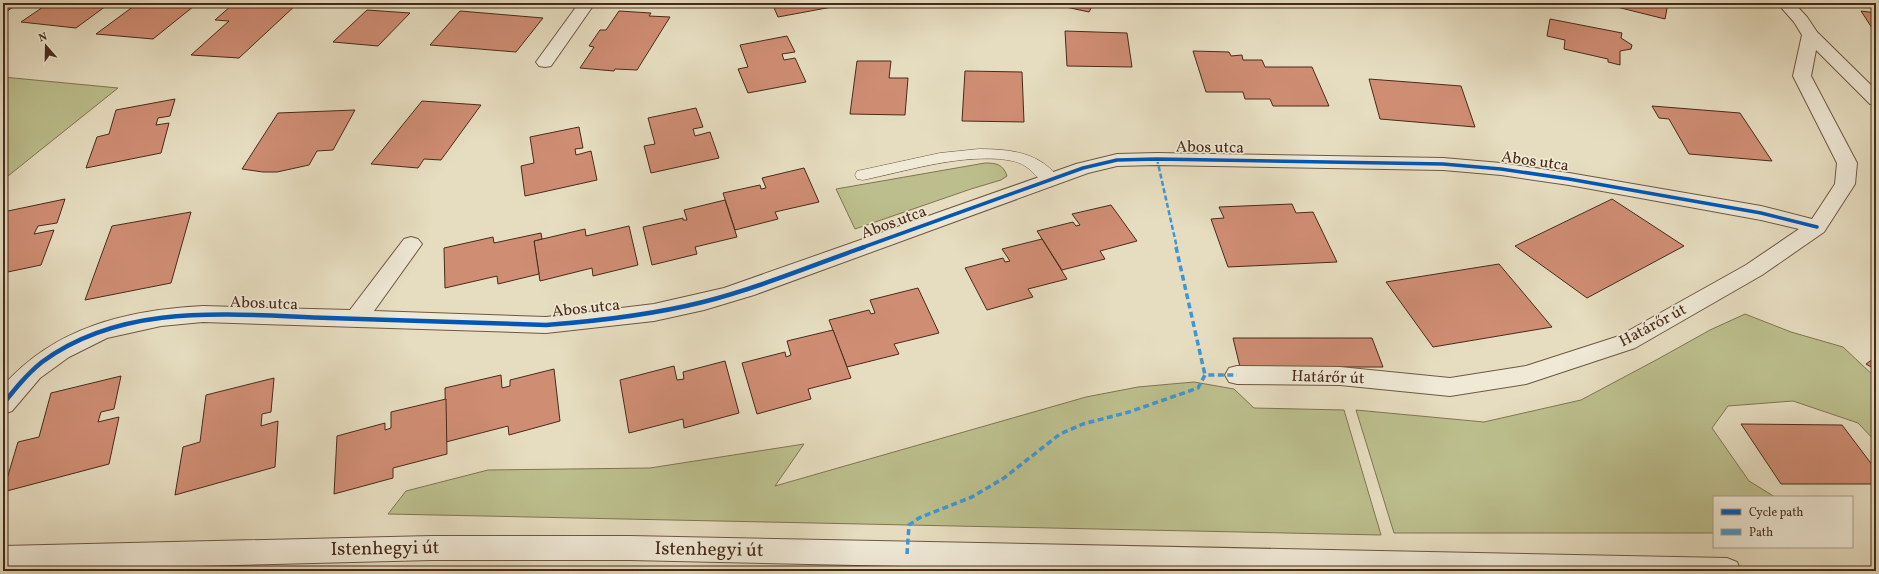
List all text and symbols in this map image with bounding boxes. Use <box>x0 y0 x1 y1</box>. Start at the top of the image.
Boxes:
north arrow <box>26 26 66 66</box>
text: N <box>37 30 49 46</box>
street label: Abos utca <box>1176 136 1244 160</box>
street label: Abos utca <box>1500 146 1570 178</box>
street label: Abos utca <box>858 201 930 245</box>
street label: Abos utca <box>230 292 298 316</box>
street label: Abos utca <box>551 294 621 324</box>
street label: Határőr út <box>1616 299 1691 353</box>
street label: Határőr út <box>1291 366 1365 390</box>
legend <box>1713 496 1853 548</box>
text: Cycle path <box>1749 505 1804 521</box>
text: Path <box>1749 525 1773 541</box>
street label: Istenhegyi út <box>330 535 440 563</box>
street label: Istenhegyi út <box>654 536 764 564</box>

